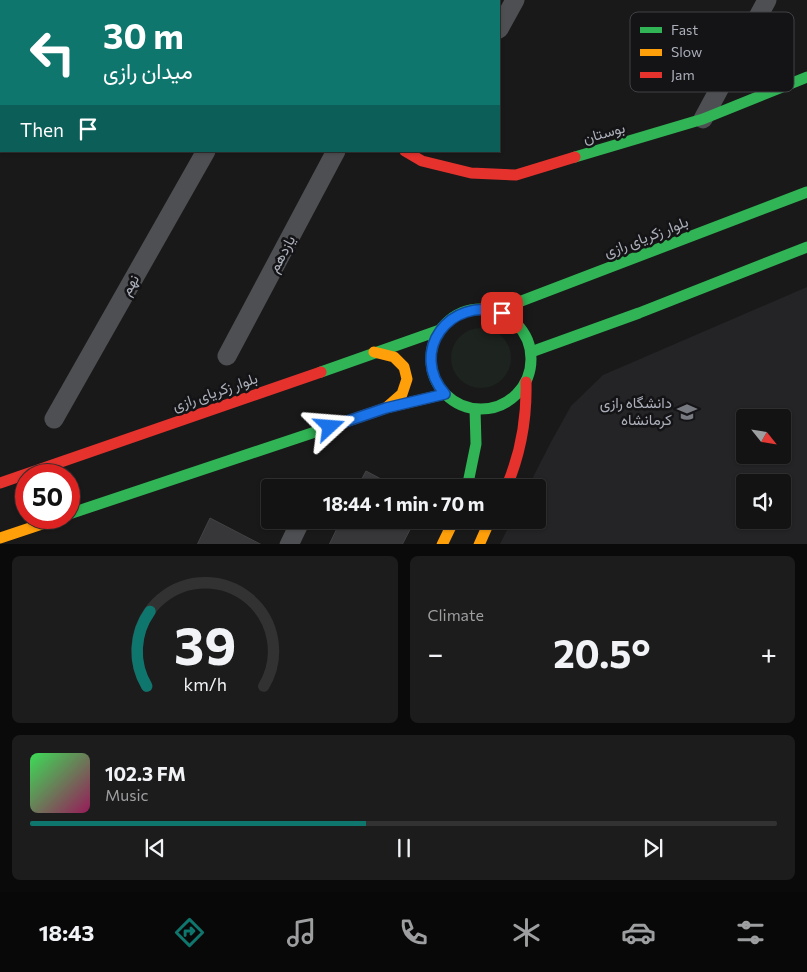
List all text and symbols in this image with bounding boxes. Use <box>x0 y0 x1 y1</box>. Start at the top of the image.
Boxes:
legend <box>630 12 794 92</box>
text: 30 m <box>103 13 184 56</box>
icon: left <box>20 20 85 85</box>
text: Fast <box>671 21 698 38</box>
text: Slow <box>671 43 702 60</box>
text: میدان رازی <box>103 57 193 84</box>
text: Jam <box>671 66 695 83</box>
icon: arrive <box>74 115 102 143</box>
street label: بوستان <box>581 117 627 148</box>
text: Then <box>20 118 64 141</box>
street label: بلوار زکریای رازی <box>601 212 691 262</box>
street label: یازدهم <box>264 232 300 276</box>
street label: نهم <box>116 271 144 299</box>
pin <box>481 292 523 334</box>
icon: arrive <box>488 299 516 327</box>
street label: بلوار زکریای رازی <box>170 368 260 416</box>
place label: دانشگاه رازی کرمانشاه <box>600 393 672 429</box>
position arrow <box>303 400 355 452</box>
school or university icon: دانشگاه رازی کرمانشاه <box>676 401 698 423</box>
north arrow <box>736 409 791 464</box>
map controls <box>736 409 791 529</box>
speed limit sign: 50 <box>15 464 80 529</box>
button: sound <box>736 474 791 529</box>
text: 18:44 · 1 min · 70 m <box>323 492 484 515</box>
text: Climate <box>428 605 484 624</box>
text: 39 <box>174 612 236 676</box>
text: 20.5° <box>553 629 651 676</box>
text: − <box>428 636 443 670</box>
text: + <box>761 636 777 670</box>
text: km/h <box>183 673 226 695</box>
text: 102.3 FM <box>105 762 186 785</box>
text: Music <box>105 785 149 804</box>
icon: previous <box>141 834 169 862</box>
icon: pause <box>390 834 418 862</box>
icon: next <box>639 834 667 862</box>
icon: directions <box>172 915 207 950</box>
icon: music <box>284 915 319 950</box>
icon: phone <box>396 915 431 950</box>
icon: climate <box>509 915 544 950</box>
icon: car <box>621 915 656 950</box>
icon: filters <box>733 915 768 950</box>
text: 18:43 <box>39 919 94 946</box>

